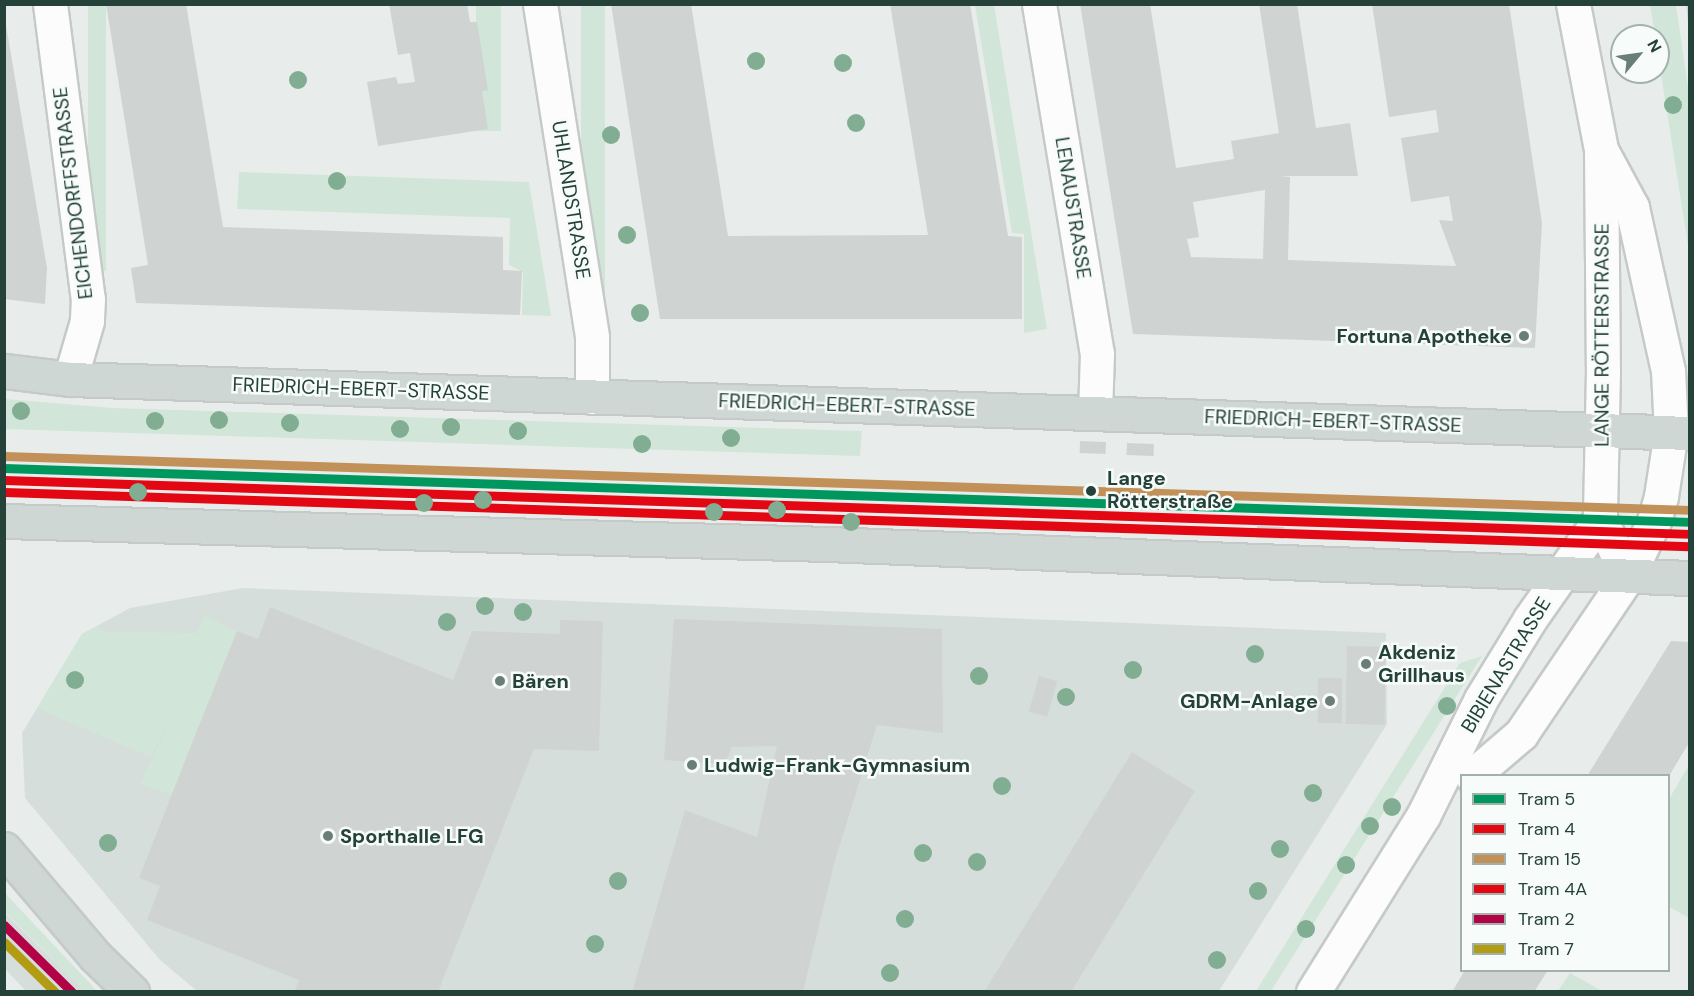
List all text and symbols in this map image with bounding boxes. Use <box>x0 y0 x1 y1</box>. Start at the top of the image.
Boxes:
north arrow <box>1610 24 1670 84</box>
text: N <box>1642 36 1666 56</box>
street label: EICHENDORFFSTRASSE <box>48 85 98 301</box>
street label: UHLANDSTRASSE <box>547 119 595 281</box>
street label: LENAUSTRASSE <box>1050 135 1096 281</box>
street label: LANGE RÖTTERSTRASSE <box>1590 223 1614 447</box>
place label: Fortuna Apotheke <box>1336 324 1512 348</box>
marker: Fortuna Apotheke <box>1517 329 1531 343</box>
street label: FRIEDRICH-EBERT-STRASSE <box>232 373 490 405</box>
street label: FRIEDRICH-EBERT-STRASSE <box>718 389 976 421</box>
street label: FRIEDRICH-EBERT-STRASSE <box>1204 405 1462 437</box>
place label: Lange Rötterstraße <box>1107 467 1233 514</box>
marker: Lange Rötterstraße <box>1080 480 1102 502</box>
street label: BIBIENASTRASSE <box>1456 593 1556 737</box>
place label: Akdeniz Grillhaus <box>1378 640 1465 687</box>
marker: Akdeniz Grillhaus <box>1359 657 1373 671</box>
place label: Bären <box>512 669 569 693</box>
marker: Bären <box>493 674 507 688</box>
place label: GDRM-Anlage <box>1180 689 1318 713</box>
marker: GDRM-Anlage <box>1323 694 1337 708</box>
place label: Ludwig-Frank-Gymnasium <box>704 753 970 777</box>
marker: Ludwig-Frank-Gymnasium <box>685 758 699 772</box>
legend <box>1460 774 1670 972</box>
text: Tram 5 <box>1518 787 1575 811</box>
text: Tram 4 <box>1518 817 1575 841</box>
place label: Sporthalle LFG <box>340 824 484 848</box>
marker: Sporthalle LFG <box>321 829 335 843</box>
text: Tram 15 <box>1518 847 1581 871</box>
text: Tram 4A <box>1518 877 1587 901</box>
text: Tram 2 <box>1518 907 1575 931</box>
text: Tram 7 <box>1518 937 1574 961</box>

